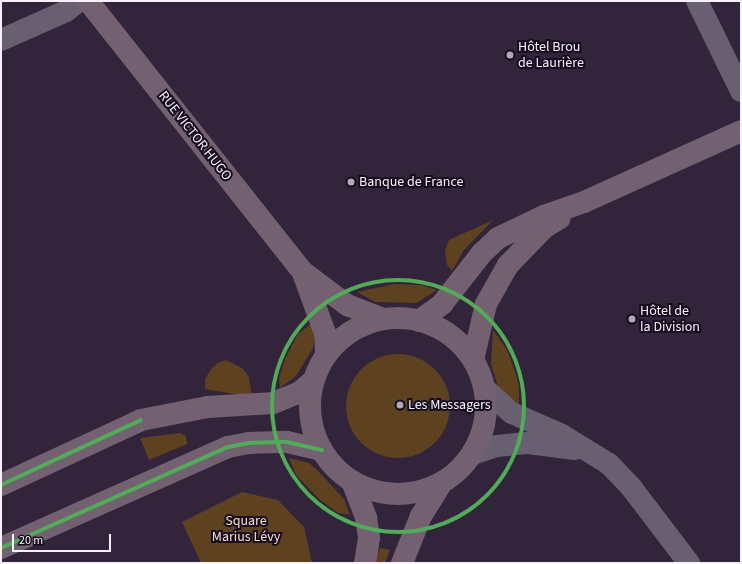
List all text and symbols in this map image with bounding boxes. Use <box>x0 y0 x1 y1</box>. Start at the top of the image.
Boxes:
place label: Hôtel Brou de Laurière <box>518 39 584 72</box>
marker: Hôtel Brou de Laurière <box>505 50 515 60</box>
street label: RUE VICTOR HUGO <box>155 88 235 184</box>
place label: Banque de France <box>359 174 463 190</box>
marker: Banque de France <box>346 177 356 187</box>
place label: Hôtel de la Division <box>640 303 700 336</box>
marker: Hôtel de la Division <box>627 314 637 324</box>
place label: Les Messagers <box>408 397 491 413</box>
marker: Les Messagers <box>395 400 405 410</box>
park label: Square Marius Lévy <box>212 513 280 546</box>
scale bar <box>14 526 113 552</box>
text: 20 m <box>19 532 43 549</box>

